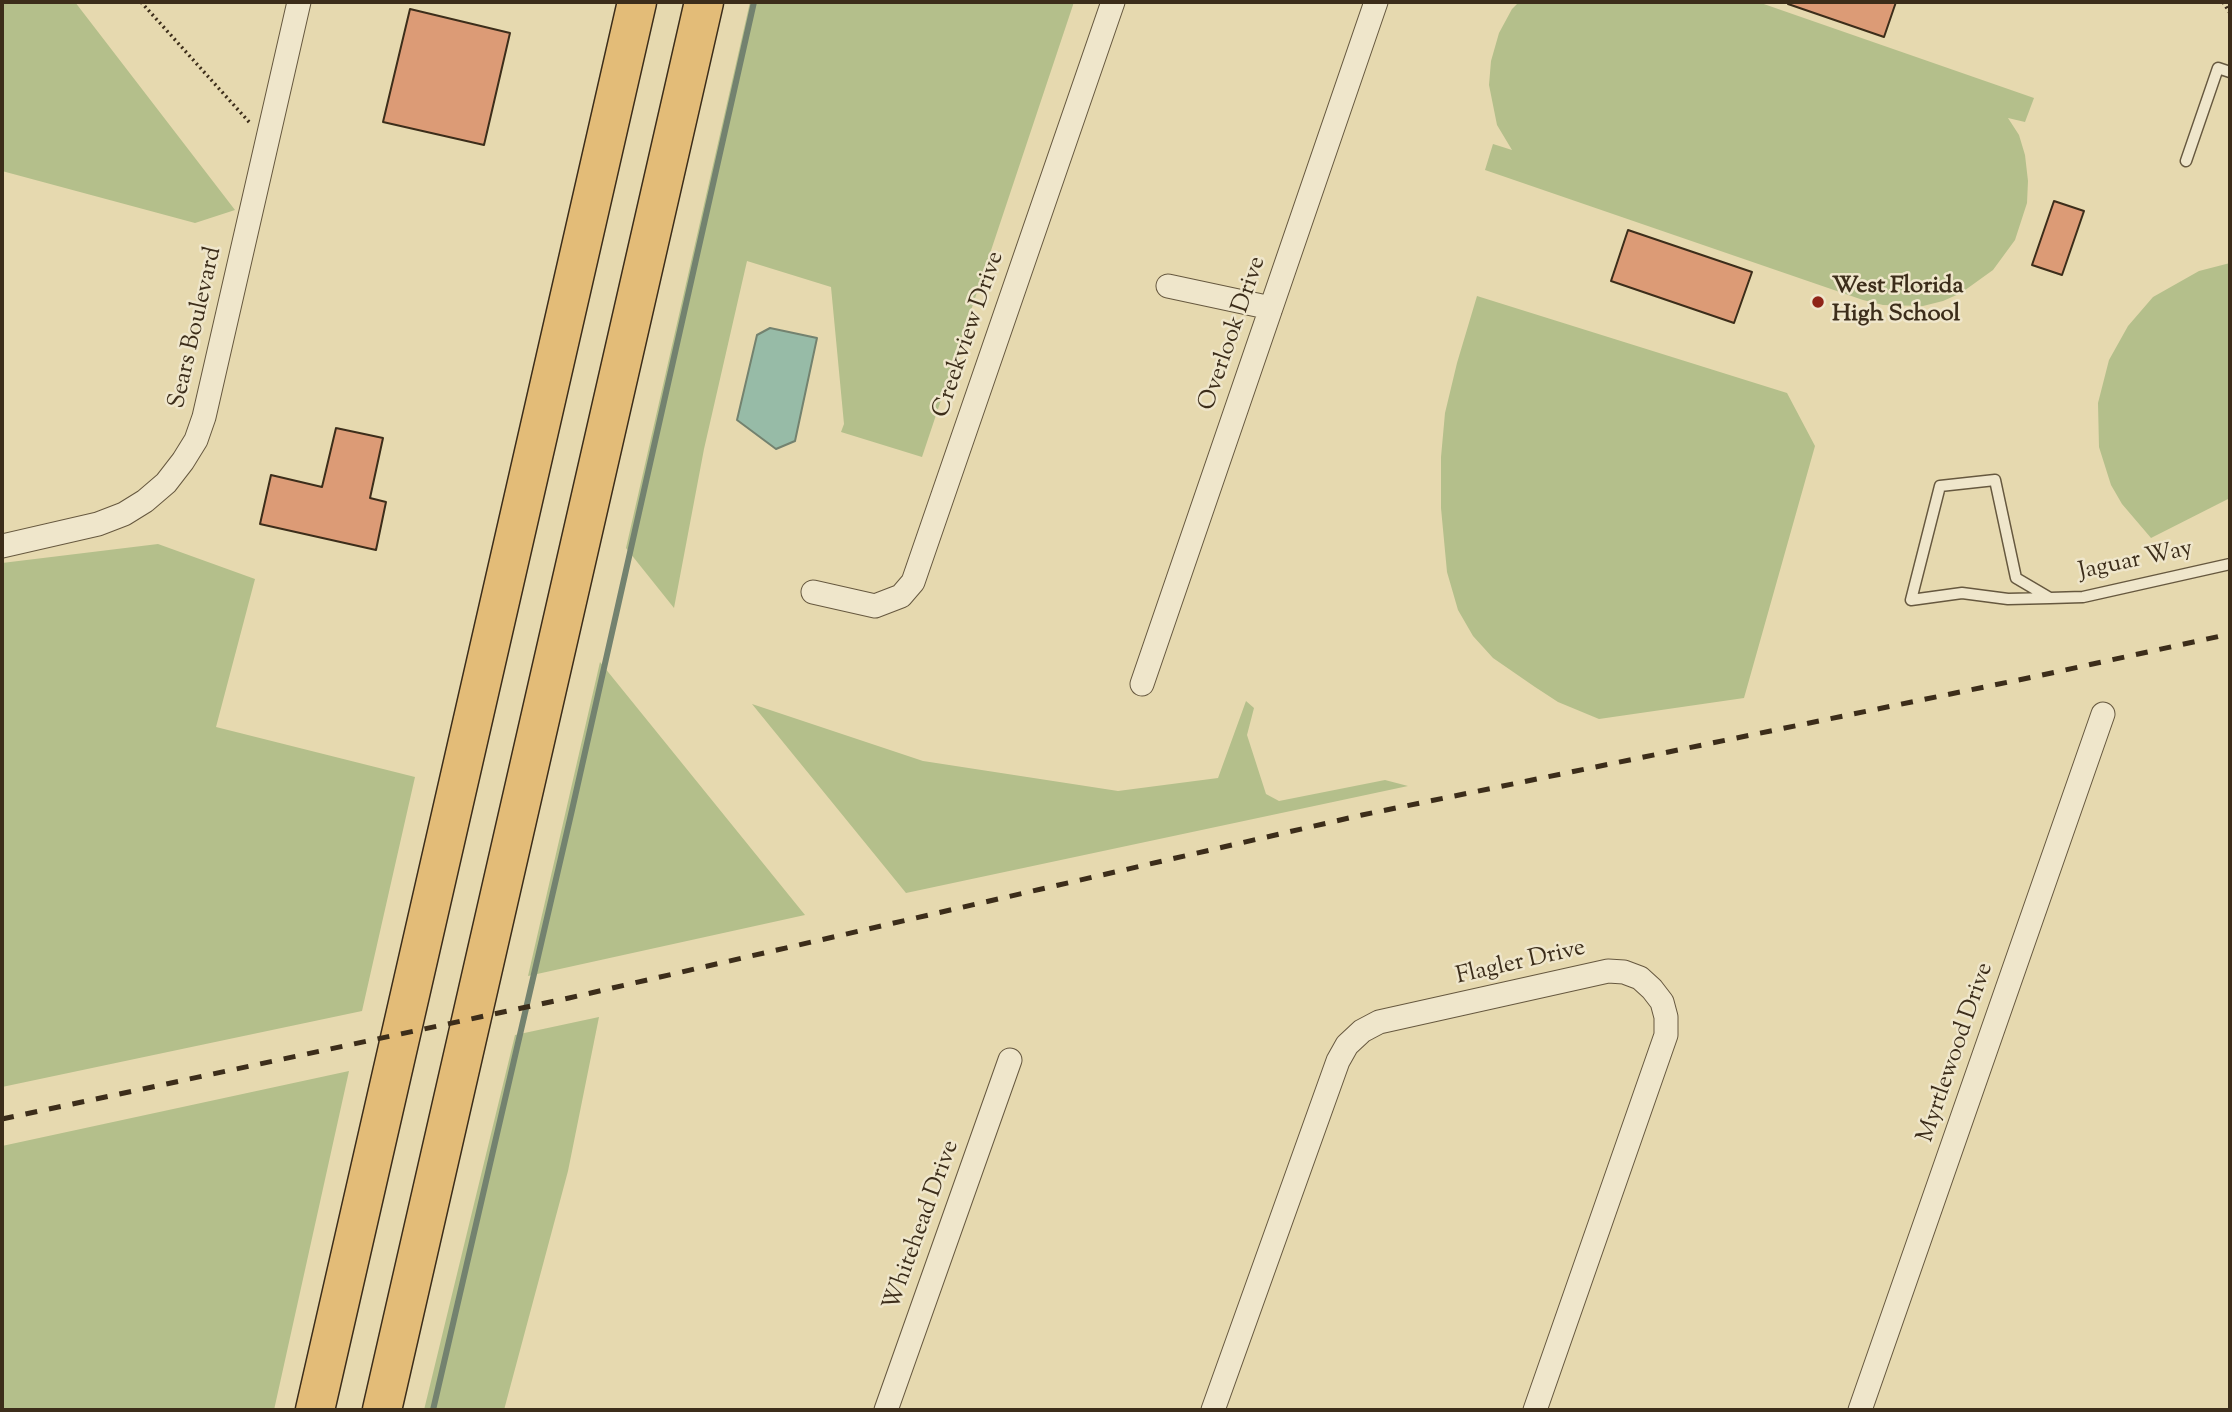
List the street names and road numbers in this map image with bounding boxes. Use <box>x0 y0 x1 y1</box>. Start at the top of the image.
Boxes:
street label: Sears Boulevard <box>164 244 230 412</box>
street label: Creekview Drive <box>928 248 1012 422</box>
street label: Overlook Drive <box>1194 253 1274 415</box>
street label: Jaguar Way <box>2076 536 2196 588</box>
street label: Flagler Drive <box>1453 935 1589 993</box>
street label: Myrtlewood Drive <box>1913 959 2001 1147</box>
street label: Whitehead Drive <box>879 1137 967 1315</box>

